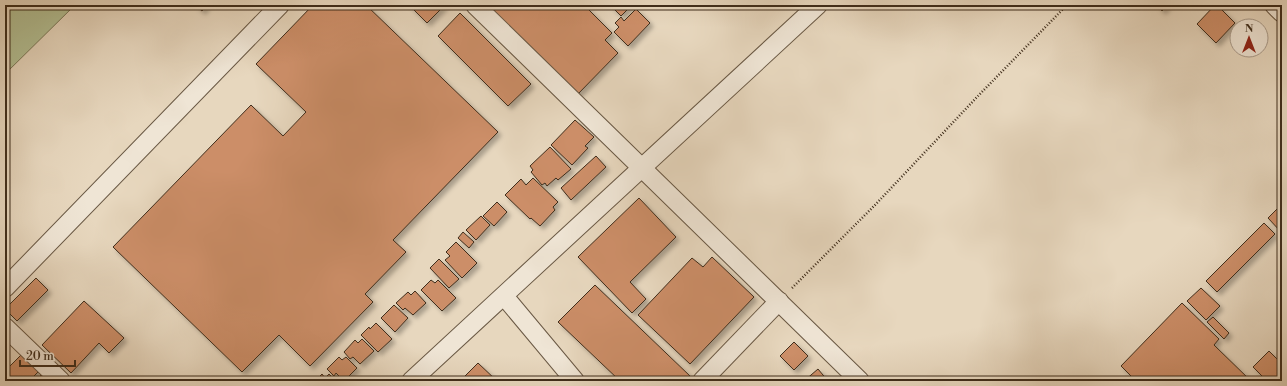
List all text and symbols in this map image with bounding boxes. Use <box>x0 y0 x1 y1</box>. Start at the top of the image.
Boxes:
north arrow <box>1229 18 1269 58</box>
text: N <box>1245 22 1254 36</box>
scale bar <box>20 342 75 368</box>
text: 20 m <box>26 349 54 364</box>

